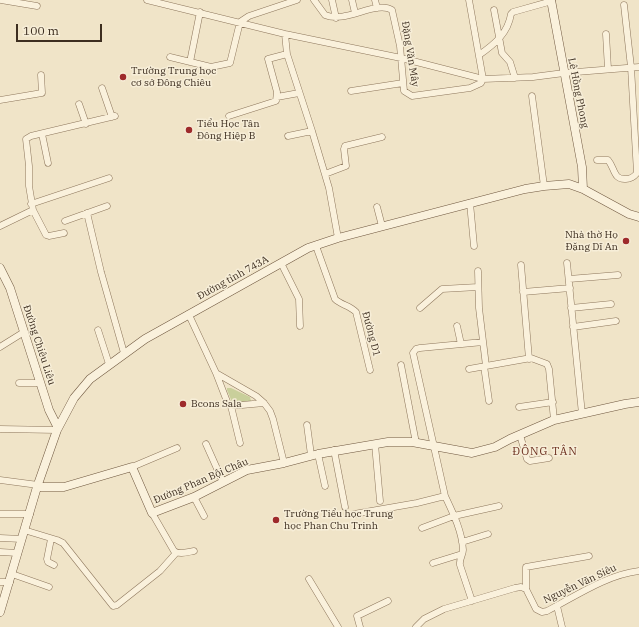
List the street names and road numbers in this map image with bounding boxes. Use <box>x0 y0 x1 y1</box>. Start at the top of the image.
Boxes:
street label: Đặng Văn Mây <box>399 20 421 88</box>
street label: Lê Hồng Phong <box>565 57 591 129</box>
street label: Đường tỉnh 743A <box>195 253 271 303</box>
street label: Đường Chiêu Liêu <box>20 303 58 387</box>
street label: Đường D1 <box>359 310 383 358</box>
street label: Đường Phan Bội Châu <box>152 456 250 506</box>
street label: Nguyễn Văn Siêu <box>542 562 618 606</box>

